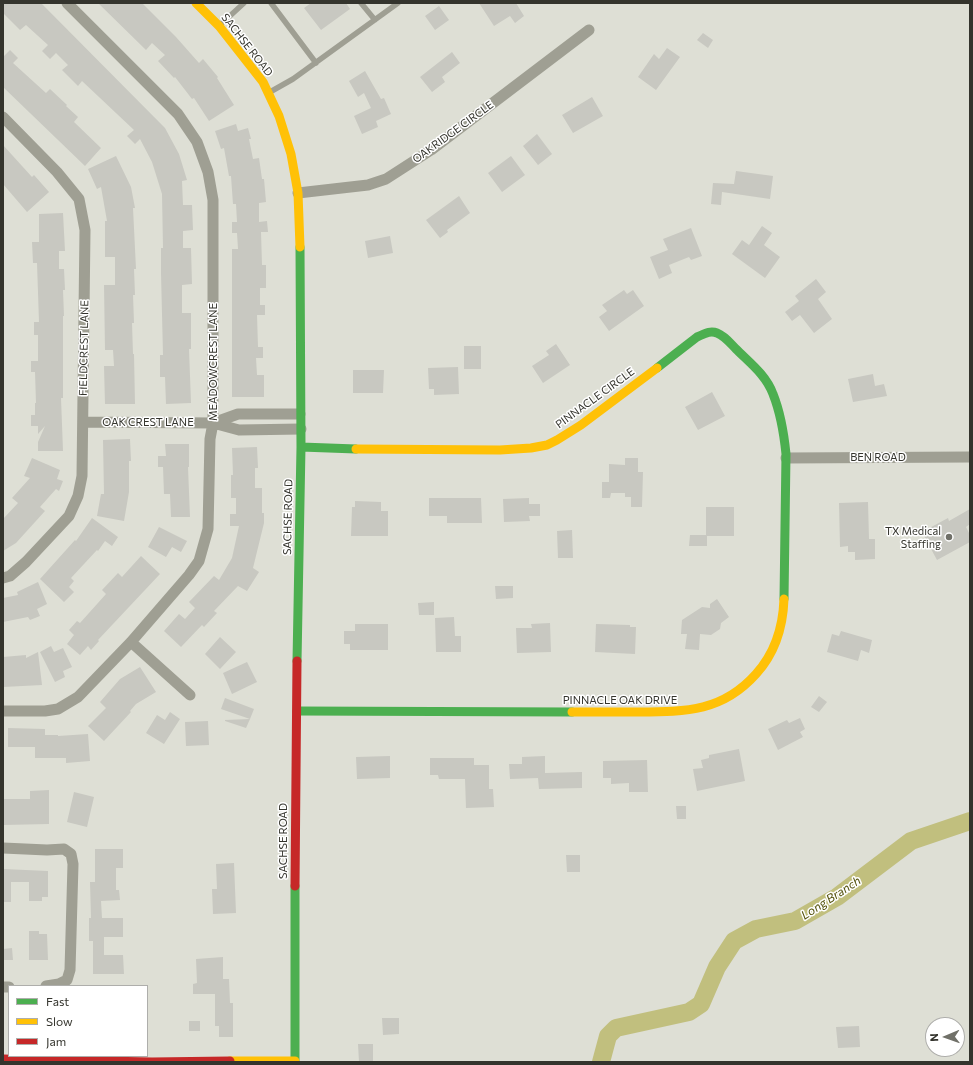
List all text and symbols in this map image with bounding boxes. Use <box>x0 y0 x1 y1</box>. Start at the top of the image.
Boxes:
street label: SACHSE ROAD <box>218 11 276 79</box>
street label: OAKRIDGE CIRCLE <box>410 98 496 166</box>
street label: FIELDCREST LANE <box>77 300 91 396</box>
street label: MEADOWCREST LANE <box>206 303 220 421</box>
street label: PINNACLE CIRCLE <box>553 365 637 431</box>
street label: OAK CREST LANE <box>102 415 194 429</box>
street label: BEN ROAD <box>850 450 906 464</box>
street label: SACHSE ROAD <box>281 479 295 555</box>
place label: TX Medical Staffing <box>885 524 941 550</box>
marker: TX Medical Staffing <box>944 532 954 542</box>
street label: PINNACLE OAK DRIVE <box>563 693 677 707</box>
street label: SACHSE ROAD <box>276 803 290 879</box>
water label: Long Branch <box>799 873 863 923</box>
legend <box>8 985 148 1057</box>
text: Fast <box>46 994 69 1008</box>
text: Slow <box>46 1014 73 1028</box>
north arrow <box>925 1017 965 1057</box>
text: N <box>927 1033 940 1042</box>
text: Jam <box>46 1034 66 1048</box>

